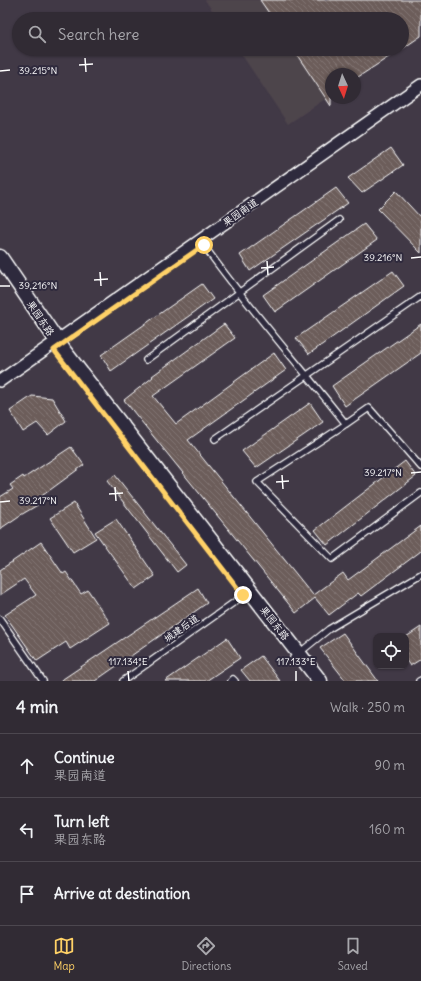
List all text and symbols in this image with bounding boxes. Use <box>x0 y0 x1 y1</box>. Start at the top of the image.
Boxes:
search box <box>12 12 409 56</box>
icon: search <box>26 23 48 45</box>
text: Search here <box>58 25 139 44</box>
text: 39.215°N <box>19 64 57 77</box>
north arrow <box>325 68 361 104</box>
street label: 果园南道 <box>220 196 260 229</box>
route start <box>195 236 213 254</box>
text: 39.216°N <box>364 251 402 264</box>
text: 39.216°N <box>19 279 57 292</box>
street label: 果园东路 <box>24 298 57 338</box>
text: 39.217°N <box>364 466 402 479</box>
text: 39.217°N <box>19 494 57 507</box>
route end <box>234 586 252 604</box>
street label: 果园东路 <box>257 604 292 643</box>
street label: 城建后道 <box>161 612 201 645</box>
map controls <box>373 633 409 669</box>
button: locate <box>373 633 409 669</box>
text: 117.134°E <box>108 655 148 668</box>
text: 117.133°E <box>276 655 316 668</box>
text: 4 min <box>16 696 58 718</box>
text: Walk · 250 m <box>330 699 405 716</box>
text: Continue <box>54 748 115 767</box>
icon: ahead <box>16 755 38 777</box>
text: 90 m <box>374 757 405 774</box>
text: 果园南道 <box>54 767 106 784</box>
text: Turn left <box>54 812 109 831</box>
icon: left <box>16 819 38 841</box>
text: 160 m <box>369 821 405 838</box>
text: 果园东路 <box>54 831 106 848</box>
icon: arrive <box>16 883 38 905</box>
text: Arrive at destination <box>54 884 190 903</box>
tab: Map <box>53 935 75 973</box>
tab: Directions <box>182 935 231 973</box>
tab: Saved <box>338 935 368 973</box>

